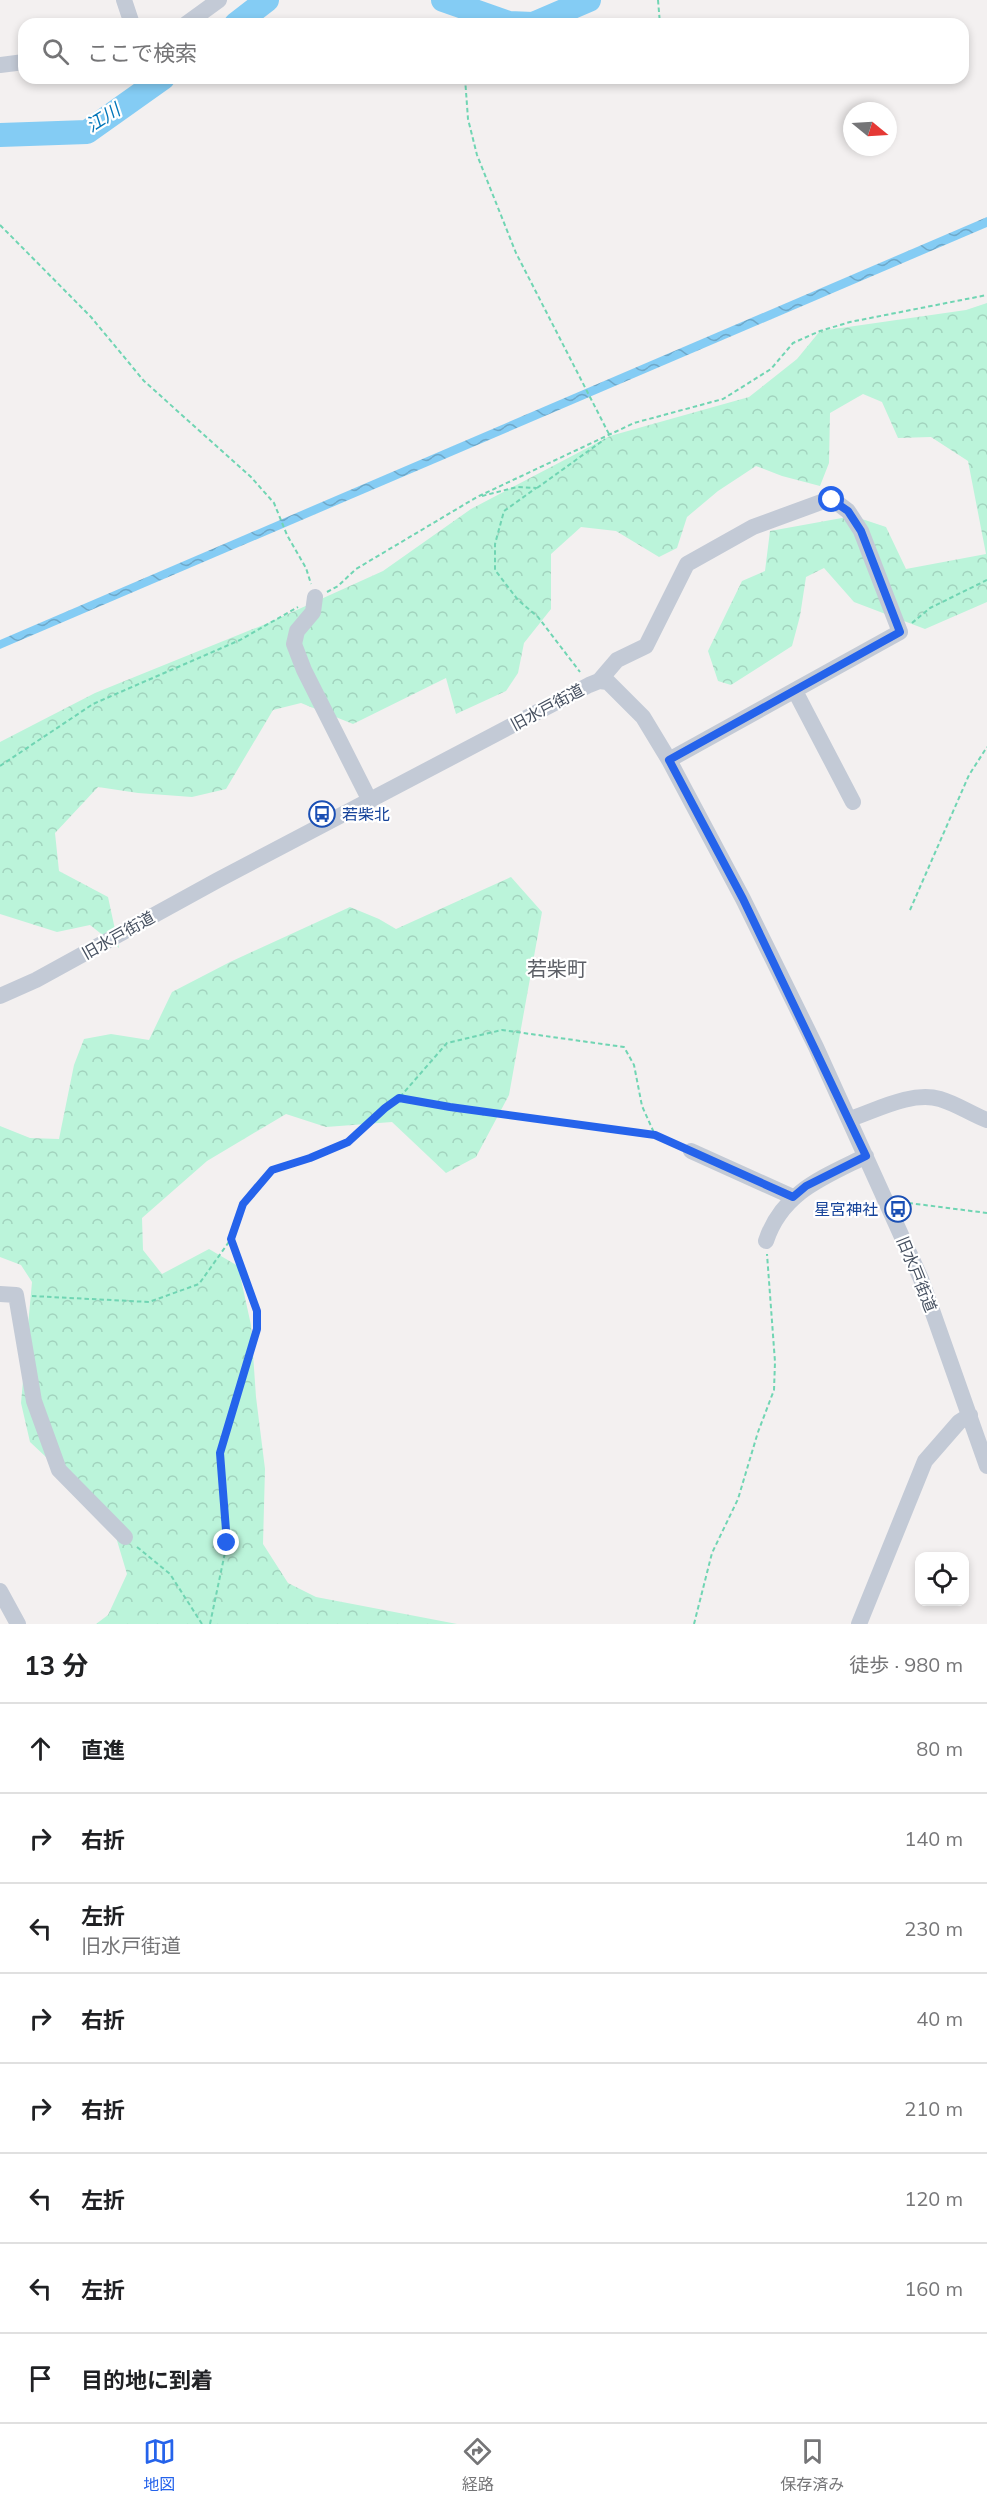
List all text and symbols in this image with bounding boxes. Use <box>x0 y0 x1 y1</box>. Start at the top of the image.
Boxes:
search box <box>18 18 969 84</box>
icon: search <box>39 35 72 68</box>
text: ここで検索 <box>87 39 197 67</box>
water label: 江川 <box>81 97 126 137</box>
north arrow <box>843 102 897 156</box>
route start <box>818 486 844 512</box>
street label: 旧水戸街道 <box>507 679 587 735</box>
bus stop icon: 若柴北 <box>307 799 337 829</box>
place label: 若柴北 <box>342 804 390 824</box>
street label: 旧水戸街道 <box>78 907 158 963</box>
district label: 若柴町 <box>527 956 587 981</box>
bus stop icon: 星宮神社 <box>883 1194 913 1224</box>
place label: 星宮神社 <box>814 1199 878 1219</box>
street label: 旧水戸街道 <box>893 1233 941 1315</box>
route end <box>213 1529 239 1555</box>
map controls <box>915 1552 969 1606</box>
button: locate <box>915 1552 969 1606</box>
text: 13 分 <box>24 1649 88 1682</box>
text: 徒歩 · 980 m <box>849 1652 963 1677</box>
icon: ahead <box>24 1732 57 1765</box>
text: 直進 <box>81 1736 125 1764</box>
text: 80 m <box>916 1736 963 1761</box>
icon: right <box>24 1822 57 1855</box>
text: 右折 <box>81 1826 125 1854</box>
text: 140 m <box>904 1826 963 1851</box>
text: 左折 <box>81 1902 125 1930</box>
icon: left <box>24 1912 57 1945</box>
text: 230 m <box>904 1916 963 1941</box>
text: 旧水戸街道 <box>81 1933 181 1958</box>
icon: right <box>24 2002 57 2035</box>
text: 右折 <box>81 2006 125 2034</box>
text: 40 m <box>916 2006 963 2031</box>
icon: right <box>24 2092 57 2125</box>
text: 右折 <box>81 2096 125 2124</box>
text: 210 m <box>904 2096 963 2121</box>
icon: left <box>24 2182 57 2215</box>
text: 左折 <box>81 2186 125 2214</box>
text: 120 m <box>904 2186 963 2211</box>
icon: left <box>24 2272 57 2305</box>
text: 左折 <box>81 2276 125 2304</box>
text: 160 m <box>904 2276 963 2301</box>
icon: arrive <box>24 2362 57 2395</box>
text: 目的地に到着 <box>81 2366 213 2394</box>
tab: 地図 <box>143 2435 176 2495</box>
tab: 経路 <box>461 2435 494 2495</box>
tab: 保存済み <box>780 2435 844 2495</box>

